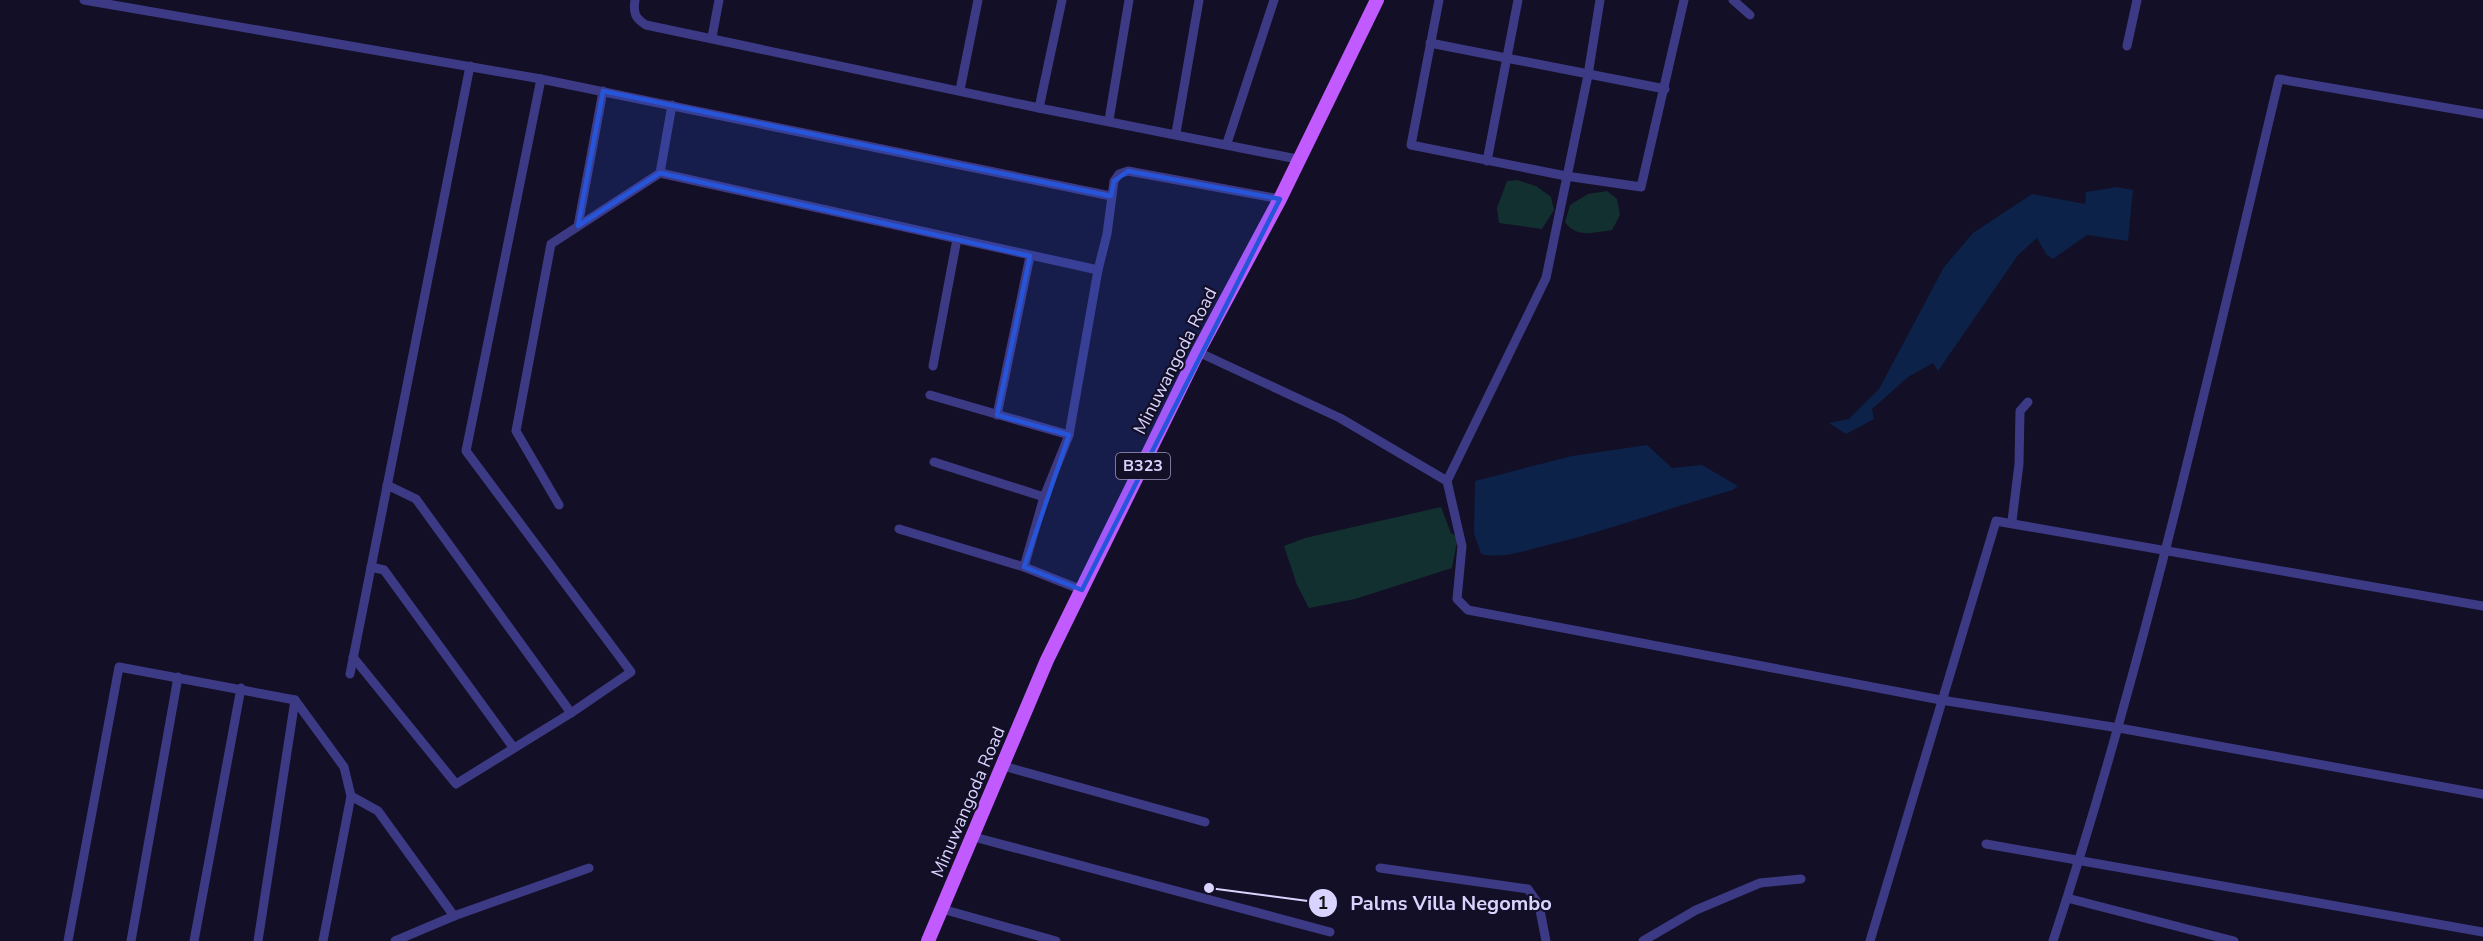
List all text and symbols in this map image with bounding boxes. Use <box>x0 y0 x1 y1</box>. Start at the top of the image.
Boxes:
street label: Minuwangoda Road <box>1128 284 1222 438</box>
road number: B323 <box>1116 453 1170 479</box>
street label: Minuwangoda Road <box>925 723 1011 881</box>
callout: Palms Villa Negombo <box>1308 884 1563 922</box>
text: Palms Villa Negombo <box>1350 890 1552 917</box>
text: 1 <box>1318 891 1328 915</box>

